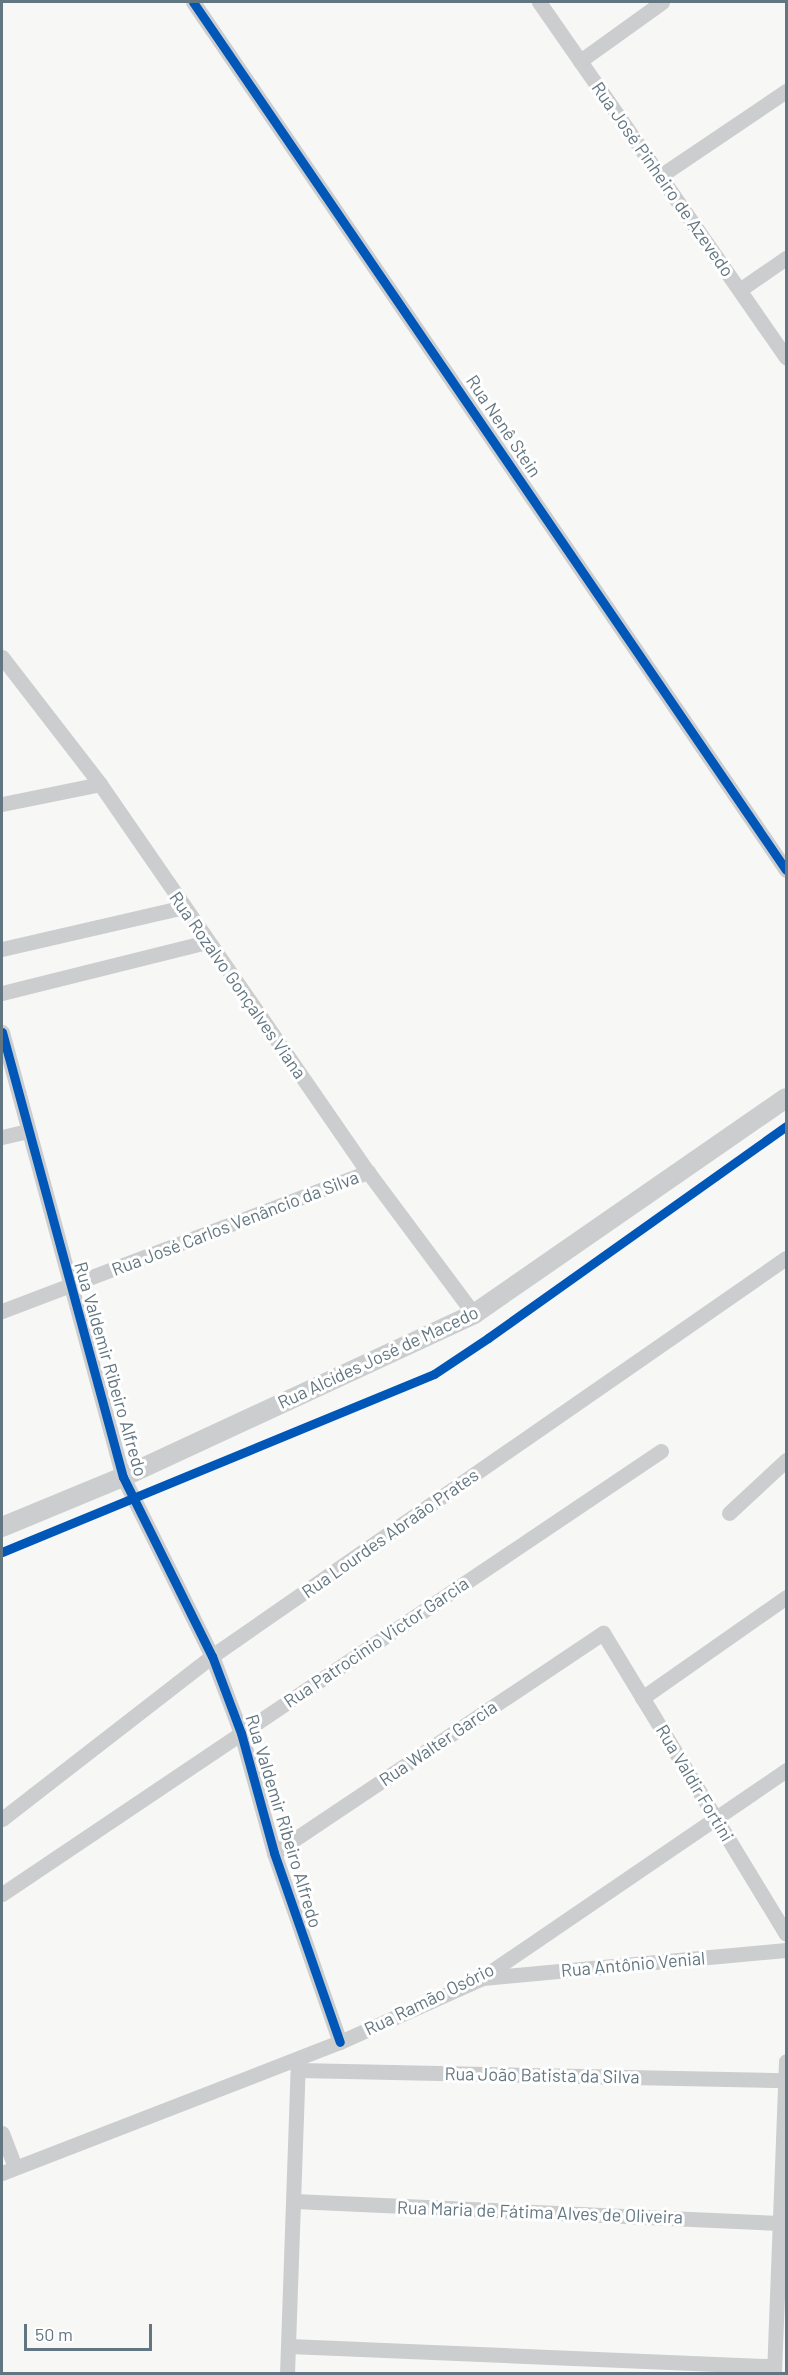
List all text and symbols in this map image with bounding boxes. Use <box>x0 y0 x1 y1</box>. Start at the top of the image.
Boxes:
street label: Rua José Pinheiro de Azevedo <box>587 77 739 281</box>
street label: Rua Nenê Stein <box>462 371 546 481</box>
street label: Rua Rozalvo Gonçalves Viana <box>165 887 311 1083</box>
street label: Rua José Carlos Venâncio da Silva <box>108 1166 362 1280</box>
street label: Rua Valdemir Ribeiro Alfredo <box>70 1259 152 1479</box>
street label: Rua Alcídes José de Macedo <box>274 1301 482 1413</box>
street label: Rua Lourdes Abraão Prates <box>297 1464 483 1602</box>
street label: Rua Patrocinio Victor Garcia <box>280 1572 472 1712</box>
street label: Rua Walter Garcia <box>375 1696 501 1790</box>
street label: Rua Valdemir Ribeiro Alfredo <box>241 1712 327 1930</box>
street label: Rua Valdir Fortini <box>652 1721 738 1845</box>
street label: Rua Antônio Venial <box>560 1947 706 1981</box>
street label: Rua Ramão Osório <box>361 1958 497 2040</box>
street label: Rua João Batista da Silva <box>444 2063 640 2087</box>
street label: Rua Maria de Fátima Alves de Oliveira <box>397 2196 683 2228</box>
scale bar <box>27 2312 154 2350</box>
text: 50 m <box>35 2323 73 2345</box>

